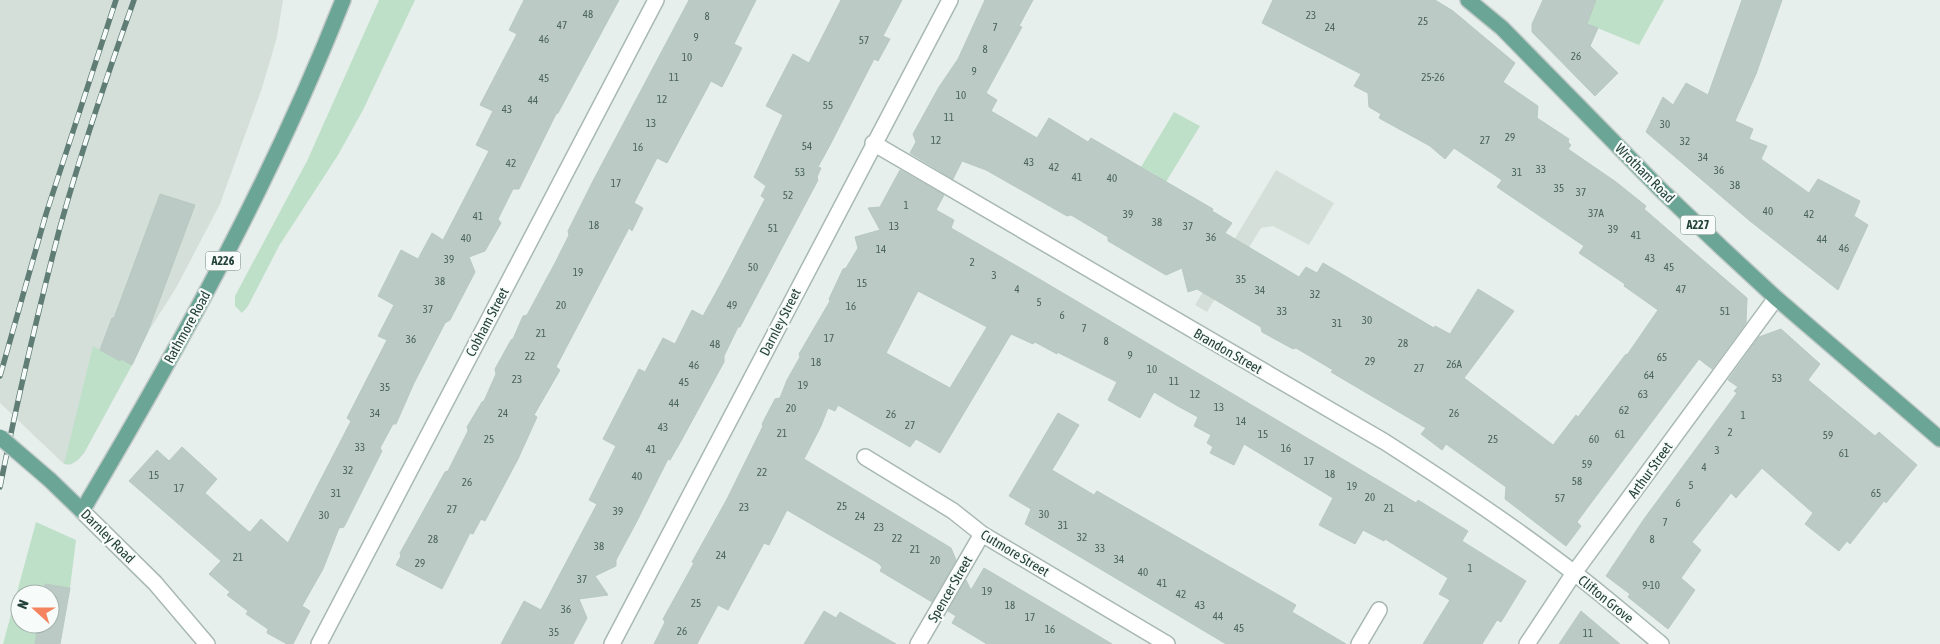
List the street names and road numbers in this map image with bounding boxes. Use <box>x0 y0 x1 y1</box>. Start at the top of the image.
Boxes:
street label: Wrotham Road <box>1612 140 1678 206</box>
road number: A227 <box>1680 216 1716 234</box>
road number: A226 <box>206 252 240 270</box>
street label: Cobham Street <box>462 285 512 359</box>
street label: Darnley Street <box>756 286 804 358</box>
street label: Rathmore Road <box>161 288 213 366</box>
street label: Brandon Street <box>1191 325 1265 377</box>
street label: Arthur Street <box>1624 439 1676 501</box>
street label: Darnley Road <box>78 506 138 566</box>
street label: Cutmore Street <box>978 526 1052 580</box>
street label: Spencer Street <box>925 553 975 625</box>
street label: Clifton Grove <box>1575 572 1637 626</box>

